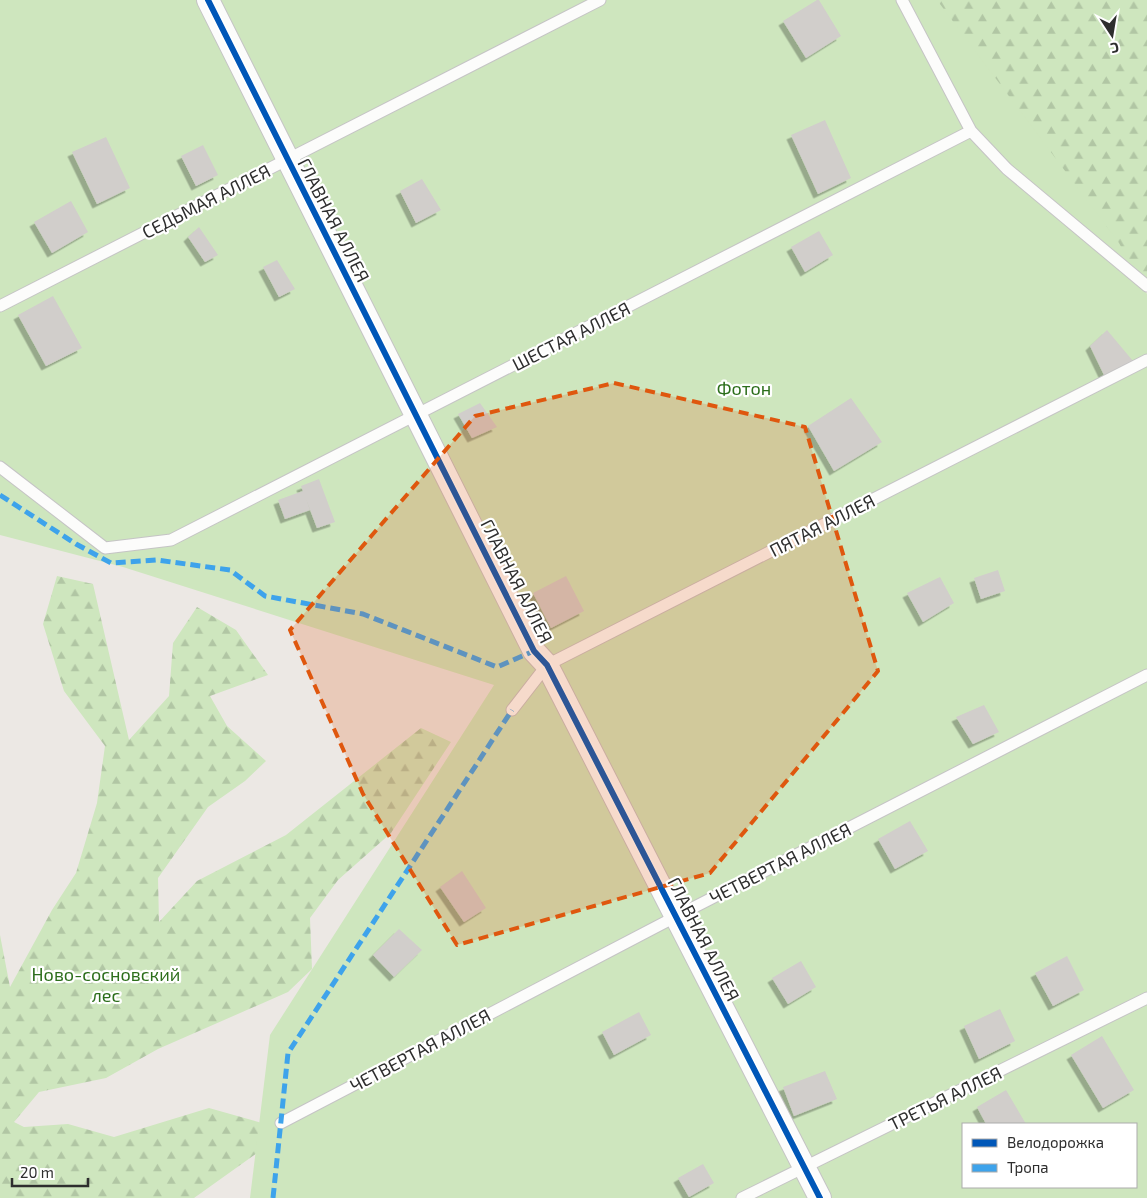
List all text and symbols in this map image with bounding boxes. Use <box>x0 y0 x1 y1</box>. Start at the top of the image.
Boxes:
north arrow <box>1087 10 1137 60</box>
text: С <box>1109 39 1121 57</box>
street label: ГЛАВНАЯ АЛЛЕЯ <box>293 154 375 286</box>
street label: СЕДЬМАЯ АЛЛЕЯ <box>138 159 274 243</box>
street label: ШЕСТАЯ АЛЛЕЯ <box>508 297 634 375</box>
park label: Фотон <box>717 377 771 399</box>
street label: ПЯТАЯ АЛЛЕЯ <box>766 489 878 561</box>
street label: ГЛАВНАЯ АЛЛЕЯ <box>476 515 558 647</box>
street label: ЧЕТВЕРТАЯ АЛЛЕЯ <box>705 818 855 908</box>
street label: ГЛАВНАЯ АЛЛЕЯ <box>663 873 745 1005</box>
park label: Ново-сосновский лес <box>32 963 180 1006</box>
street label: ЧЕТВЕРТАЯ АЛЛЕЯ <box>346 1004 494 1096</box>
street label: ТРЕТЬЯ АЛЛЕЯ <box>885 1061 1005 1135</box>
legend <box>962 1123 1137 1188</box>
text: Велодорожка <box>1007 1133 1104 1151</box>
scale bar <box>12 1156 89 1188</box>
text: Тропа <box>1007 1158 1049 1176</box>
text: 20 m <box>20 1163 54 1181</box>

